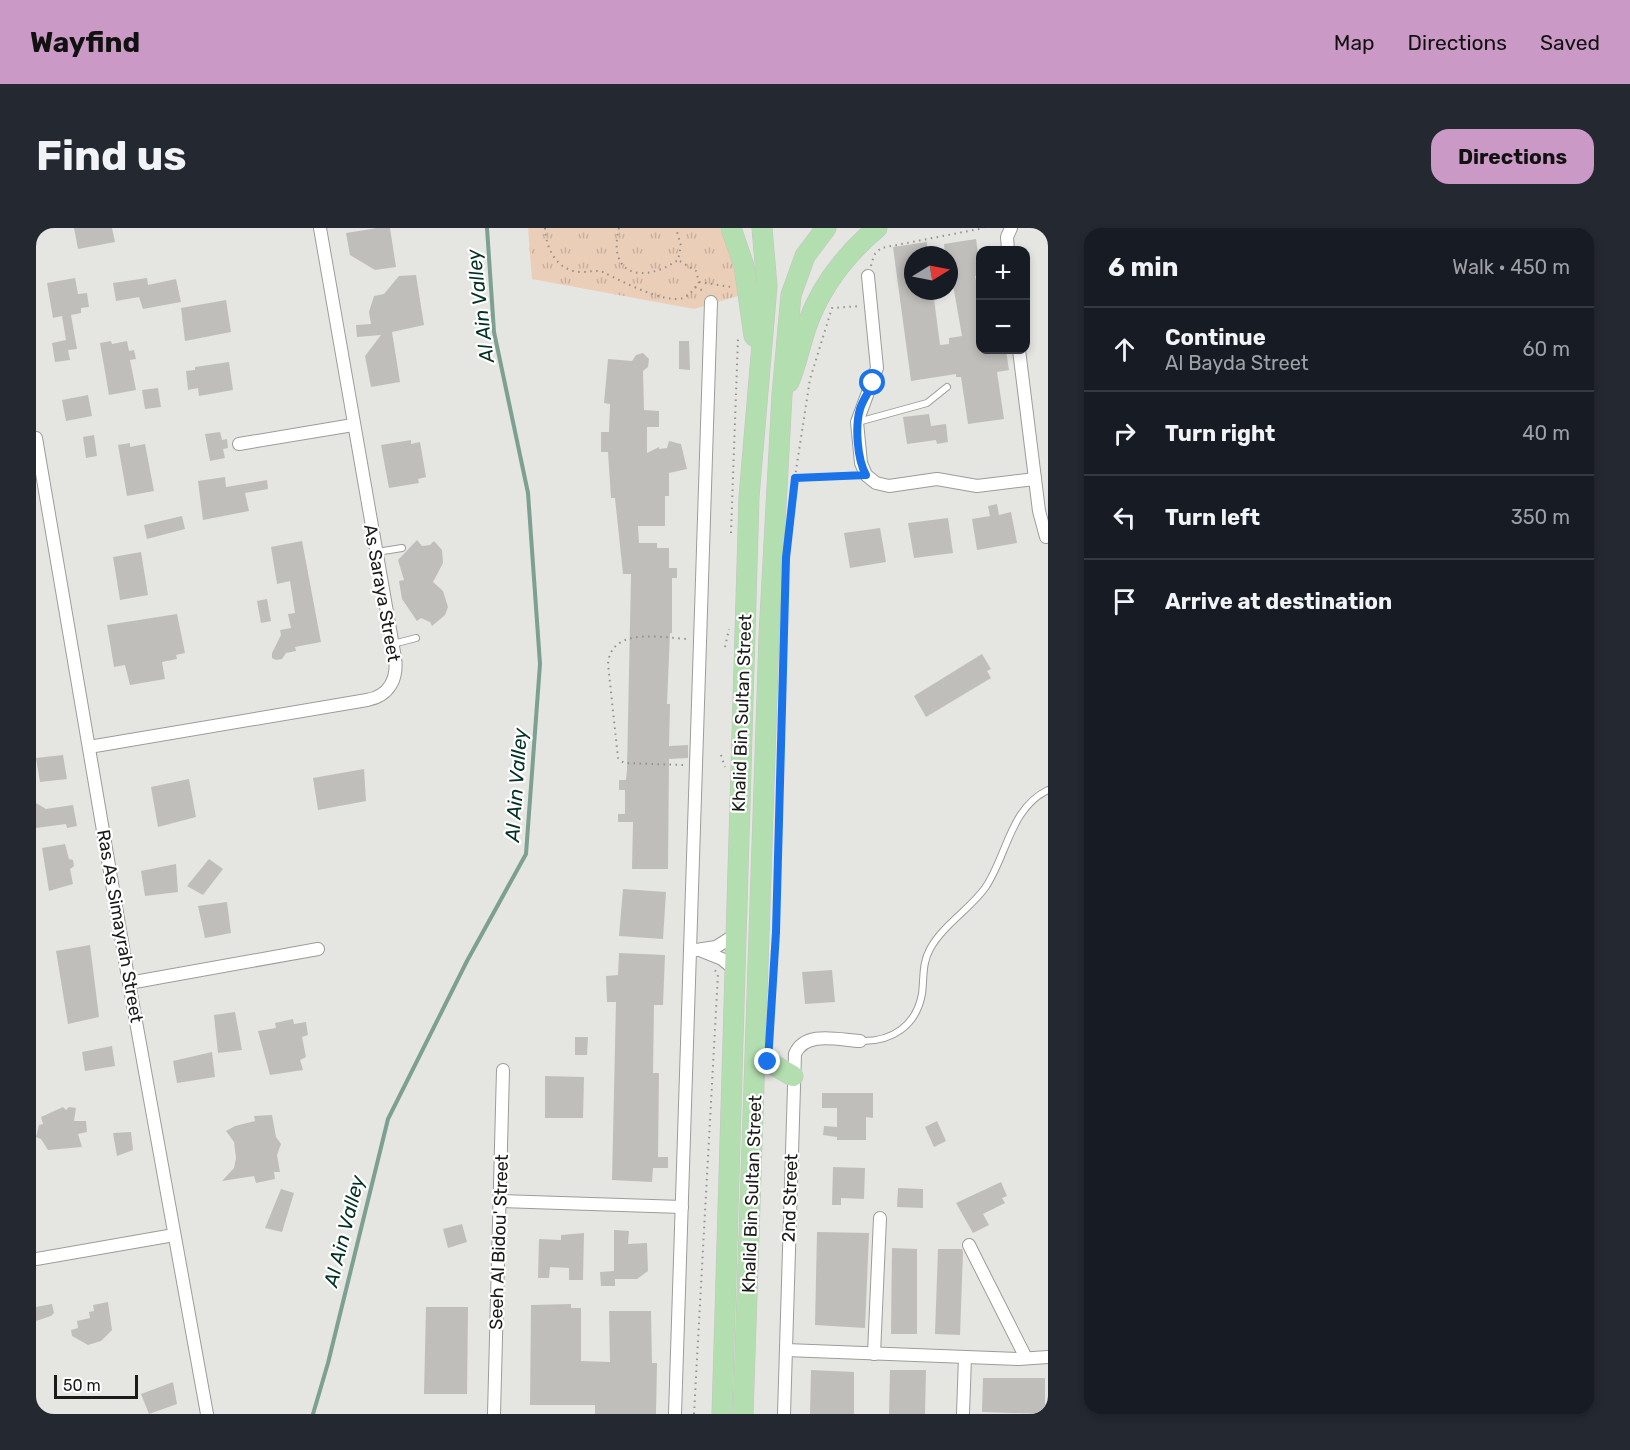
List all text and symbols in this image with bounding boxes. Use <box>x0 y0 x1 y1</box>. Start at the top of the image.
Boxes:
text: Wayfind <box>30 26 140 59</box>
text: Map <box>1334 30 1375 55</box>
text: Directions <box>1408 30 1507 55</box>
text: Saved <box>1540 30 1600 55</box>
button: Directions <box>1431 129 1594 184</box>
text: Find us <box>36 131 187 181</box>
north arrow <box>904 246 958 300</box>
map controls <box>976 246 1030 354</box>
button: + <box>976 246 1030 300</box>
water label: Al Ain Valley <box>461 247 499 365</box>
text: 6 min <box>1108 252 1178 283</box>
text: Walk · 450 m <box>1452 255 1570 279</box>
button: − <box>976 300 1030 354</box>
text: Continue <box>1165 324 1266 351</box>
icon: ahead <box>1108 333 1141 366</box>
text: 60 m <box>1523 337 1570 361</box>
text: Al Bayda Street <box>1165 351 1309 375</box>
route start <box>859 369 885 395</box>
icon: right <box>1108 417 1141 450</box>
text: Turn right <box>1165 420 1275 447</box>
text: 40 m <box>1522 421 1570 445</box>
icon: left <box>1108 501 1141 534</box>
text: Turn left <box>1165 504 1260 531</box>
text: 350 m <box>1511 505 1570 529</box>
street label: As Saraya Street <box>359 523 405 663</box>
icon: arrive <box>1108 585 1141 618</box>
text: Arrive at destination <box>1165 588 1392 615</box>
street label: Khalid Bin Sultan Street <box>728 614 756 812</box>
water label: Al Ain Valley <box>500 726 532 844</box>
street label: Ras As Simayrah Street <box>92 828 148 1024</box>
route end <box>754 1048 780 1074</box>
street label: Khalid Bin Sultan Street <box>738 1095 766 1293</box>
street label: 2nd Street <box>777 1153 803 1243</box>
street label: Seeh Al Bidou' Street <box>485 1154 513 1330</box>
water label: Al Ain Valley <box>318 1172 370 1290</box>
scale bar <box>54 1372 138 1400</box>
text: 50 m <box>63 1376 101 1395</box>

